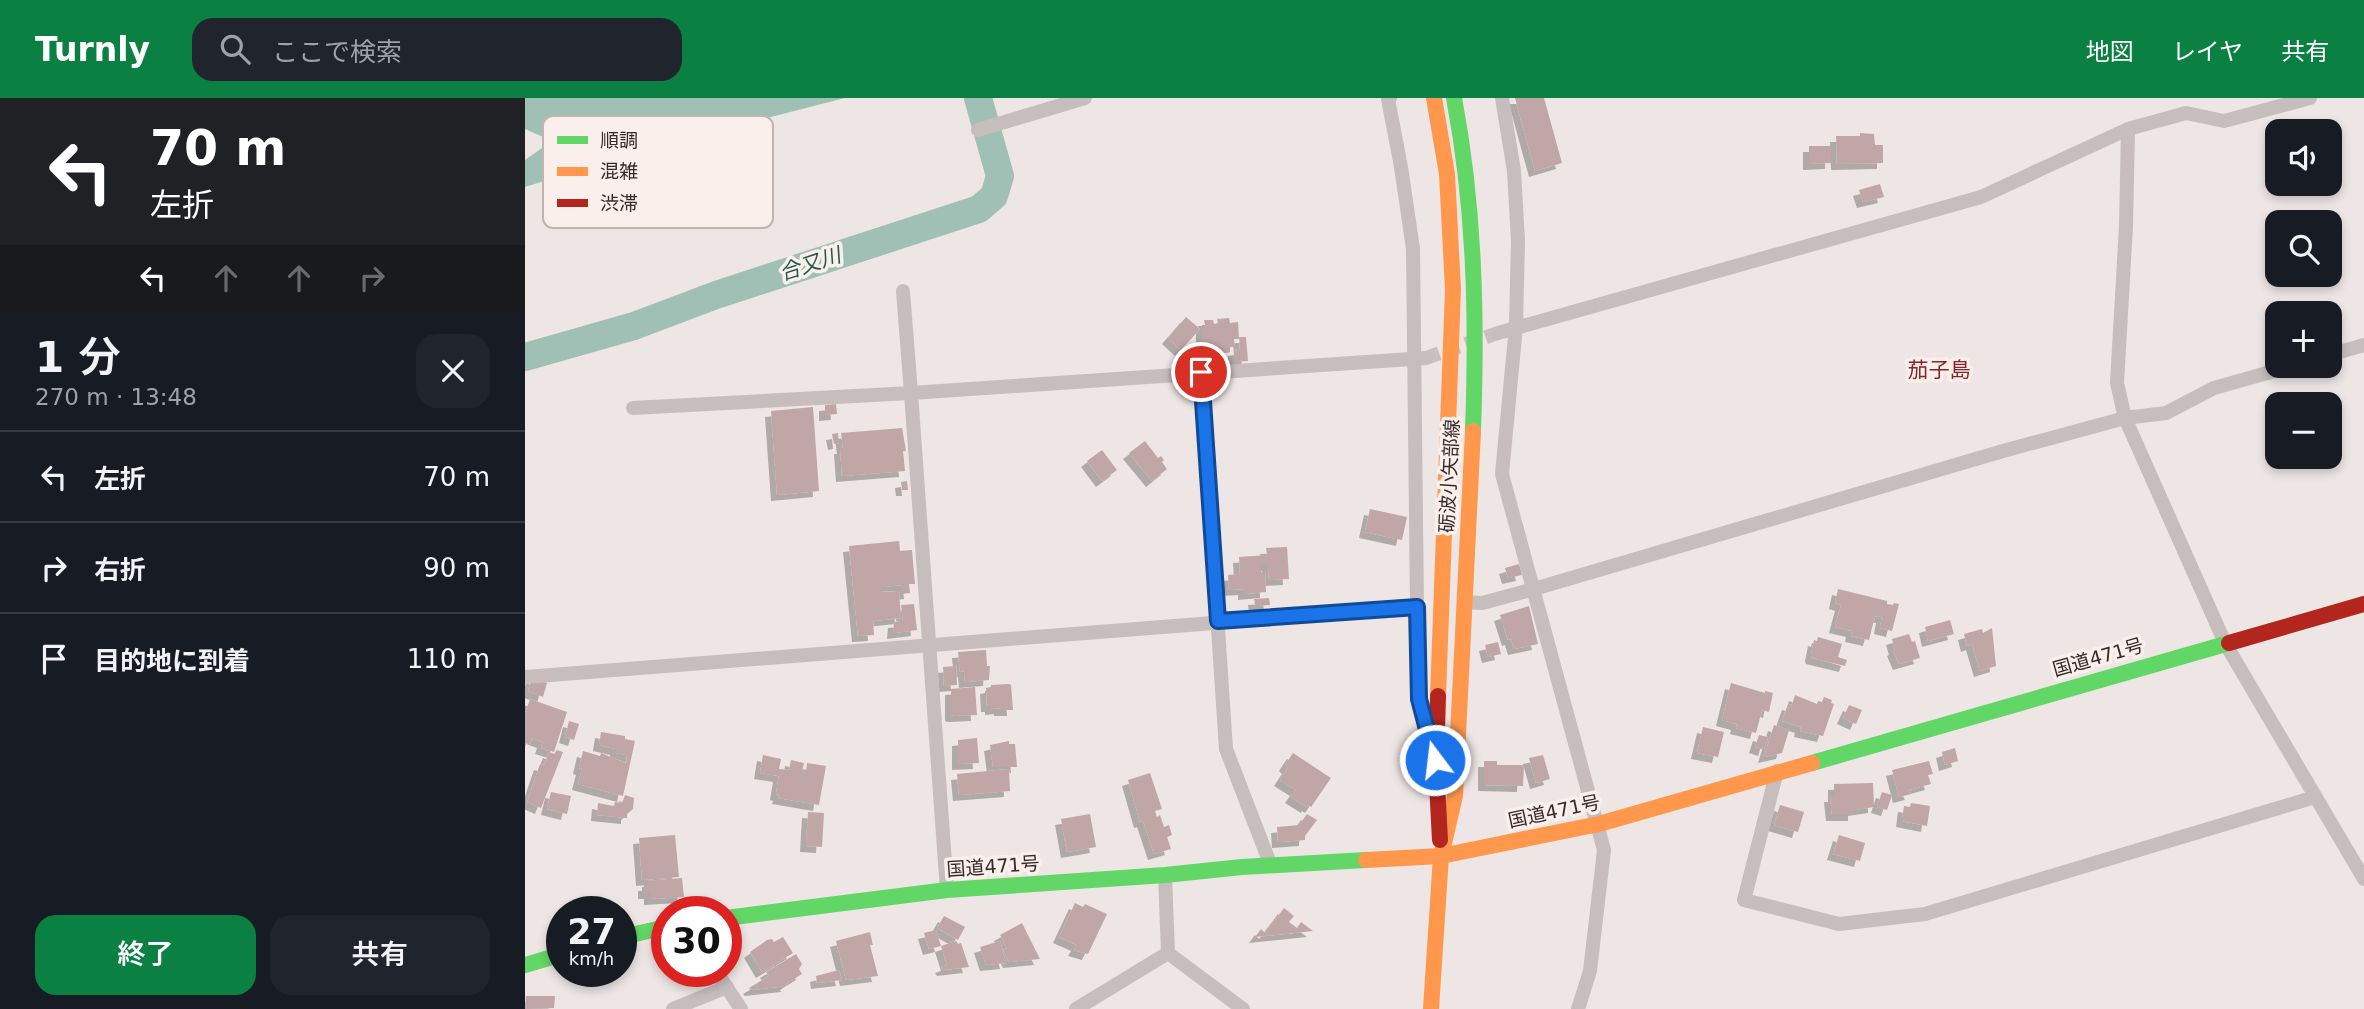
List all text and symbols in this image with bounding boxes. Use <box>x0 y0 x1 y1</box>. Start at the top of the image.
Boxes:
search box <box>192 18 682 81</box>
text: Turnly <box>35 30 150 69</box>
icon: search <box>216 30 254 68</box>
text: ここで検索 <box>272 37 402 67</box>
text: 地図 <box>2086 38 2134 66</box>
text: レイヤ <box>2172 38 2243 66</box>
text: 共有 <box>2281 38 2329 66</box>
legend <box>543 116 773 228</box>
map controls <box>2265 119 2342 469</box>
button: sound <box>2265 119 2342 196</box>
text: 70 m <box>150 120 286 177</box>
icon: left <box>35 126 126 217</box>
text: 順調 <box>600 129 638 151</box>
text: 混雑 <box>600 160 638 182</box>
text: 左折 <box>150 186 214 224</box>
text: 渋滞 <box>600 192 638 214</box>
button: search <box>2265 210 2342 287</box>
water label: 合又川 <box>776 242 846 285</box>
icon: left <box>134 259 172 297</box>
icon: ahead <box>207 259 245 297</box>
icon: ahead <box>280 259 318 297</box>
icon: right <box>353 259 391 297</box>
button: + <box>2265 301 2342 378</box>
text: 1 分 <box>35 333 121 382</box>
button: close <box>416 334 490 408</box>
pin <box>1171 342 1231 402</box>
icon: arrive <box>1182 353 1220 391</box>
district label: 茄子島 <box>1908 358 1971 382</box>
text: 270 m · 13:48 <box>35 384 197 410</box>
button: − <box>2265 392 2342 469</box>
street label: 砺波小矢部線 <box>1435 418 1463 534</box>
icon: left <box>35 458 73 496</box>
text: 70 m <box>423 462 490 492</box>
text: 左折 <box>94 464 146 494</box>
icon: right <box>35 549 73 587</box>
text: 90 m <box>423 553 490 583</box>
text: 右折 <box>94 555 146 585</box>
street label: 国道471号 <box>2050 634 2146 680</box>
icon: arrive <box>35 640 73 678</box>
text: 110 m <box>407 644 490 674</box>
text: 目的地に到着 <box>94 646 250 676</box>
position arrow <box>1398 723 1472 797</box>
street label: 国道471号 <box>1506 791 1602 831</box>
street label: 国道471号 <box>946 852 1040 880</box>
speed limit sign: 30 <box>651 896 742 987</box>
text: 27 <box>567 912 616 952</box>
button: 終了 <box>35 915 256 995</box>
button: 共有 <box>270 915 490 995</box>
text: km/h <box>569 948 614 969</box>

